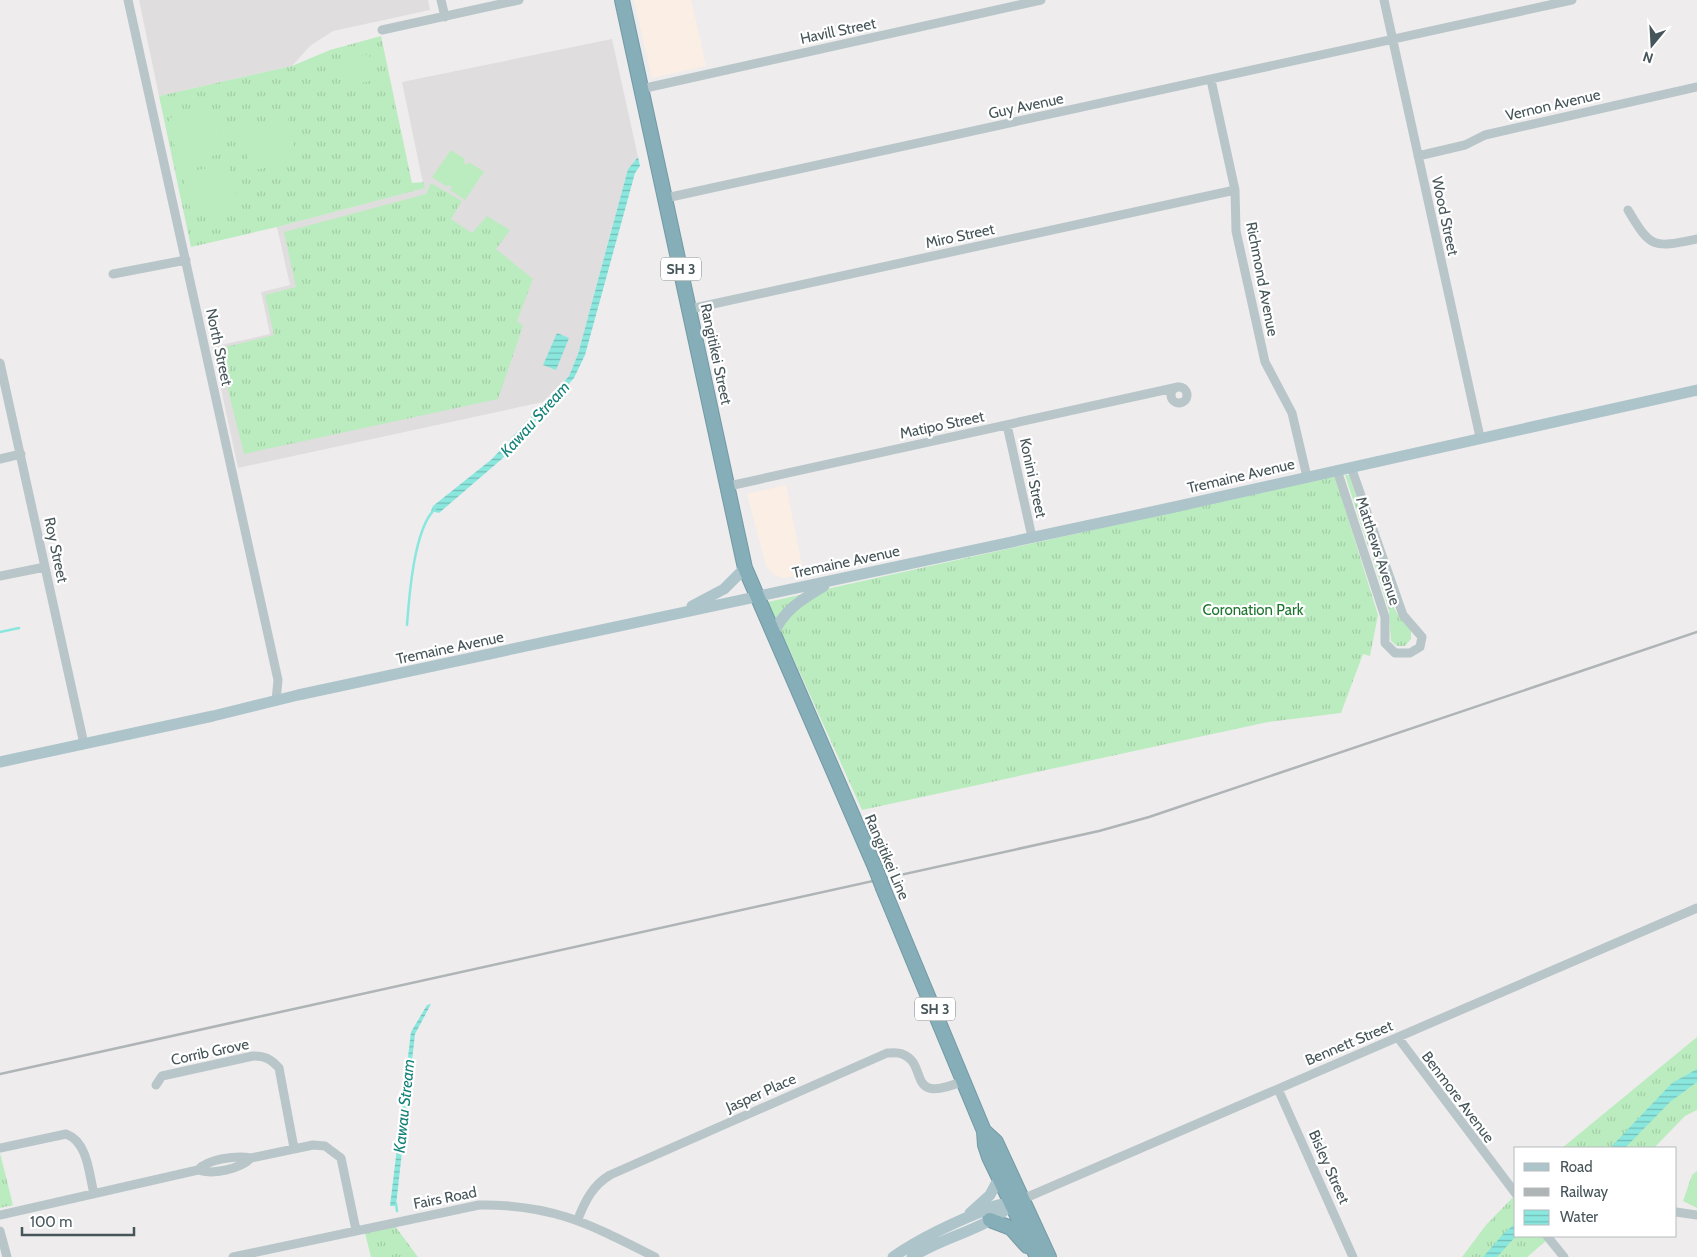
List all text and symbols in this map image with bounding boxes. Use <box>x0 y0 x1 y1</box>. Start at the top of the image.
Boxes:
street label: Havill Street <box>799 14 877 48</box>
north arrow <box>1627 20 1677 70</box>
text: N <box>1640 47 1655 67</box>
street label: Vernon Avenue <box>1504 85 1602 125</box>
street label: Guy Avenue <box>987 89 1066 123</box>
street label: Wood Street <box>1428 175 1462 257</box>
street label: Miro Street <box>924 220 996 252</box>
street label: Richmond Avenue <box>1242 220 1282 338</box>
road number: SH 3 <box>661 258 701 280</box>
street label: Rangitikei Street <box>696 302 736 406</box>
street label: North Street <box>202 307 236 387</box>
water label: Kawau Stream <box>496 377 574 460</box>
street label: Matipo Street <box>898 407 986 443</box>
street label: Konini Street <box>1016 436 1050 520</box>
street label: Tremaine Avenue <box>1186 455 1297 497</box>
street label: Matthews Avenue <box>1352 494 1404 608</box>
street label: Roy Street <box>40 516 72 584</box>
street label: Tremaine Avenue <box>791 542 902 582</box>
park label: Coronation Park <box>1203 601 1304 619</box>
street label: Tremaine Avenue <box>395 628 506 668</box>
street label: Rangitikei Line <box>861 812 913 903</box>
road number: SH 3 <box>915 998 955 1021</box>
street label: Bennett Street <box>1303 1017 1395 1069</box>
street label: Corrib Grove <box>169 1035 251 1069</box>
street label: Benmore Avenue <box>1418 1048 1498 1146</box>
water label: Kawau Stream <box>390 1058 418 1154</box>
street label: Jasper Place <box>722 1069 799 1117</box>
street label: Bisley Street <box>1305 1127 1353 1207</box>
legend <box>1514 1147 1677 1237</box>
text: Road <box>1560 1158 1593 1176</box>
street label: Fairs Road <box>412 1183 478 1213</box>
text: Railway <box>1560 1183 1609 1201</box>
scale bar <box>22 1204 135 1236</box>
text: Water <box>1560 1208 1598 1226</box>
text: 100 m <box>30 1213 72 1231</box>

